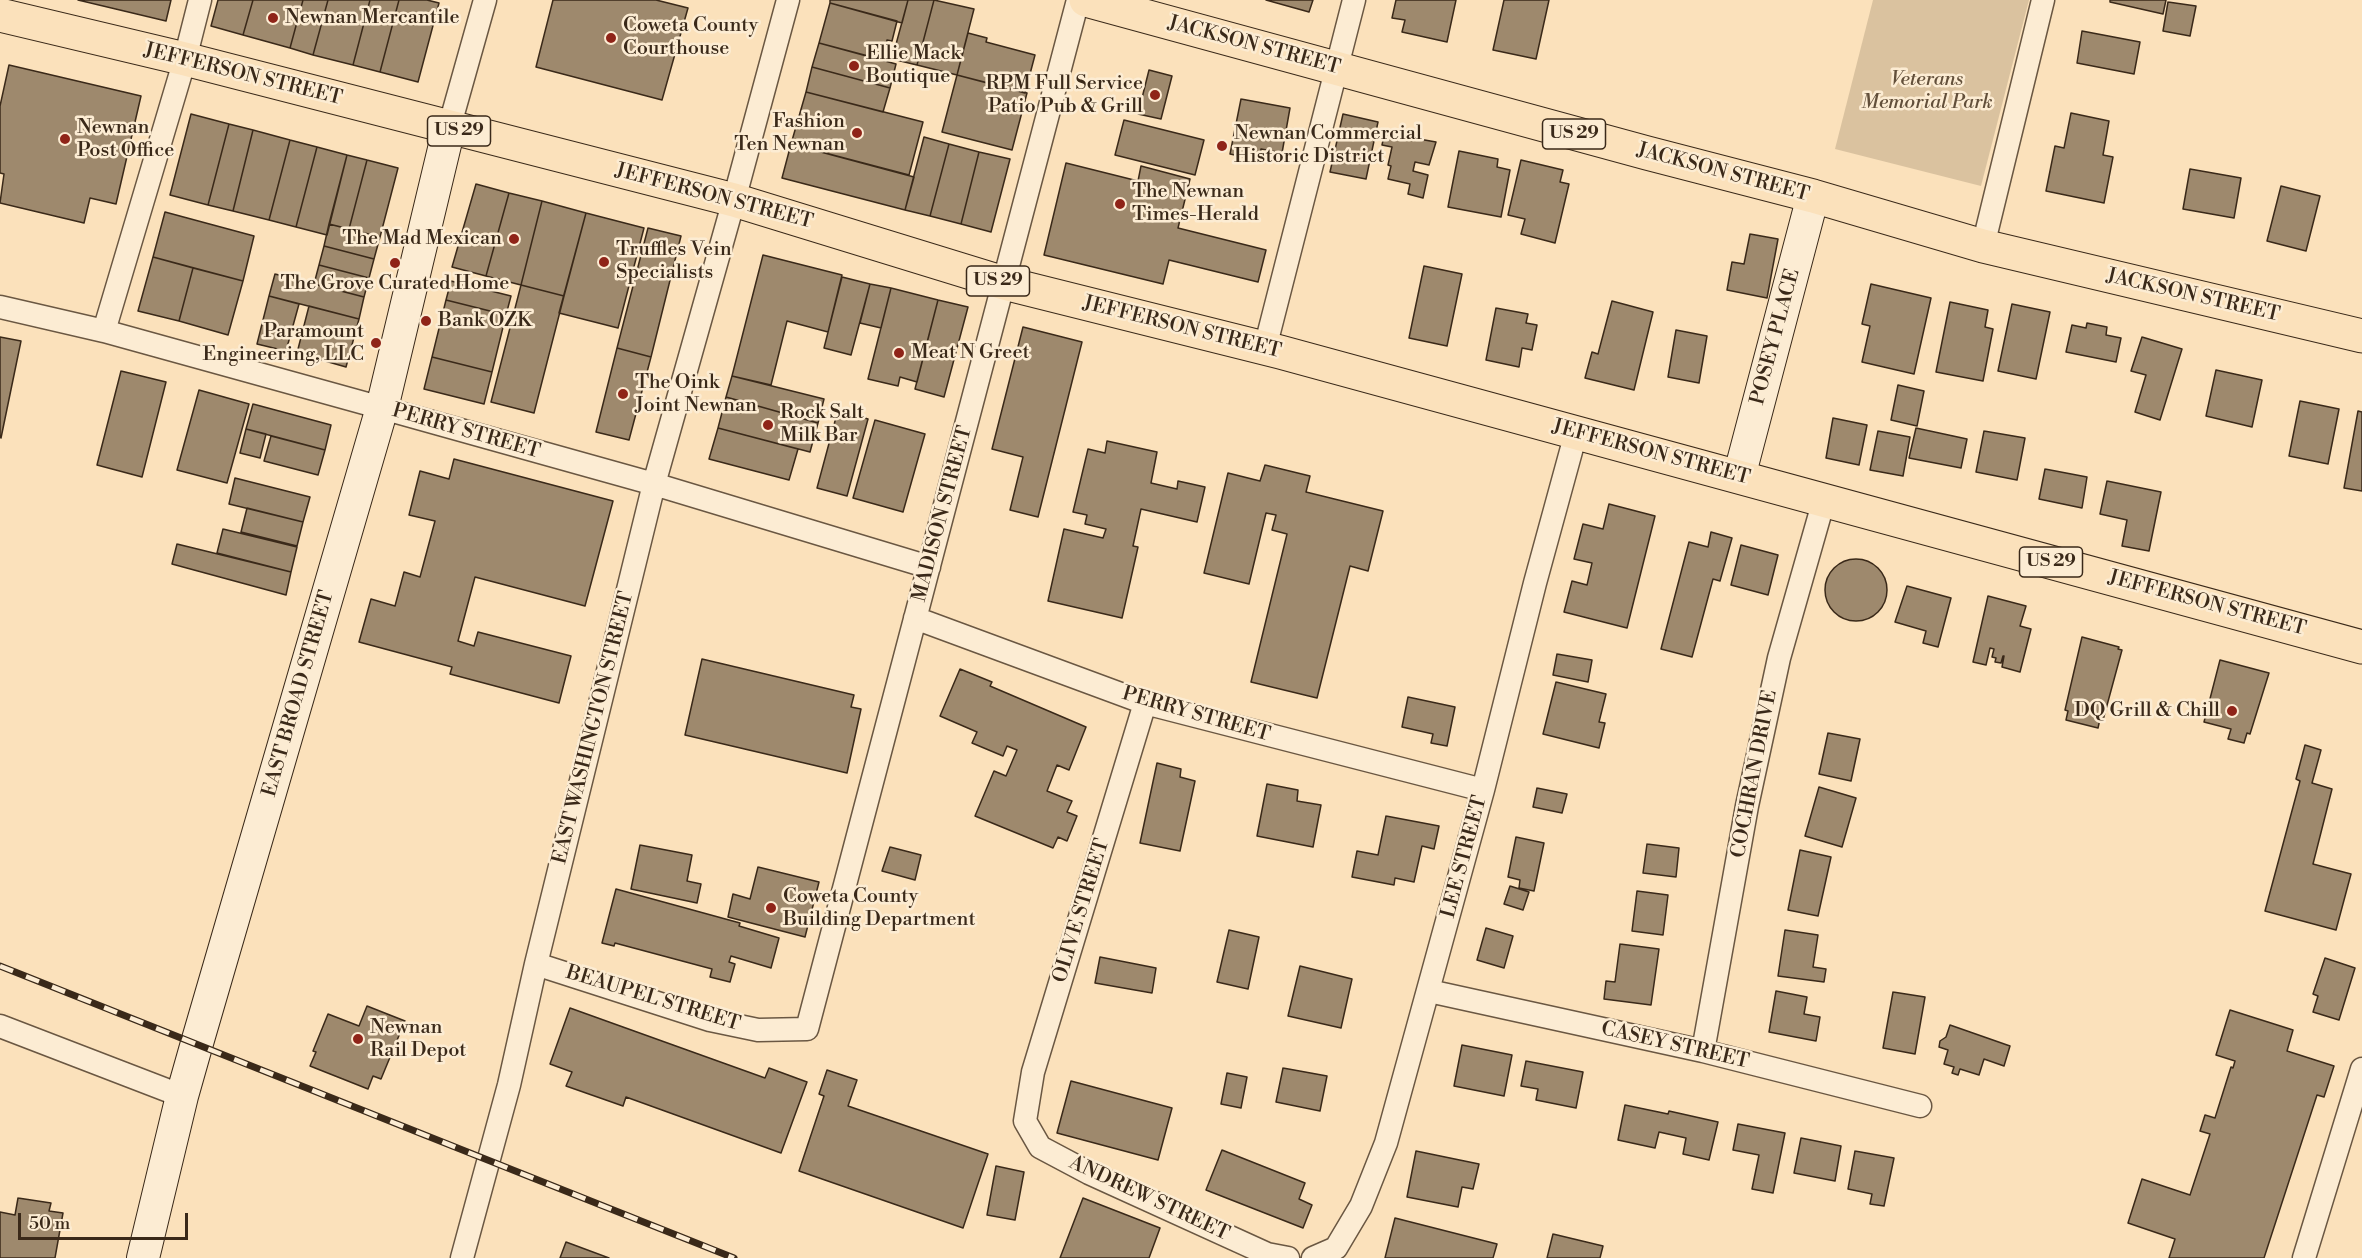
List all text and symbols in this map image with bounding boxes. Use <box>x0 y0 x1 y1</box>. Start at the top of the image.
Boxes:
place label: Newnan Mercantile <box>285 6 460 30</box>
marker: Newnan Mercantile <box>266 11 280 25</box>
street label: JACKSON STREET <box>1165 11 1343 81</box>
place label: Coweta County Courthouse <box>623 14 758 61</box>
marker: Coweta County Courthouse <box>604 31 618 45</box>
street label: JEFFERSON STREET <box>141 39 345 111</box>
place label: Ellie Mack Boutique <box>866 42 961 89</box>
marker: Ellie Mack Boutique <box>847 59 861 73</box>
park label: Veterans Memorial Park <box>1861 68 1993 115</box>
place label: RPM Full Service Patio Pub & Grill <box>986 72 1143 119</box>
marker: RPM Full Service Patio Pub & Grill <box>1148 88 1162 102</box>
place label: Fashion Ten Newnan <box>734 110 845 157</box>
place label: Newnan Post Office <box>77 116 174 163</box>
road number: US 29 <box>428 116 490 146</box>
road number: US 29 <box>1542 119 1606 149</box>
place label: Newnan Commercial Historic District <box>1234 122 1422 169</box>
marker: Fashion Ten Newnan <box>850 126 864 140</box>
marker: Newnan Post Office <box>58 132 72 146</box>
street label: JACKSON STREET <box>1634 138 1812 208</box>
marker: Newnan Commercial Historic District <box>1215 139 1229 153</box>
street label: JEFFERSON STREET <box>613 159 815 235</box>
place label: The Newnan Times-Herald <box>1132 180 1259 227</box>
marker: The Newnan Times-Herald <box>1113 197 1127 211</box>
place label: The Mad Mexican <box>342 227 502 251</box>
marker: The Mad Mexican <box>507 232 521 246</box>
place label: Truffles Vein Specialists <box>616 238 732 285</box>
marker: Truffles Vein Specialists <box>597 255 611 269</box>
marker: The Grove Curated Home <box>388 256 402 270</box>
street label: JACKSON STREET <box>2104 264 2282 328</box>
road number: US 29 <box>966 266 1030 296</box>
street label: POSEY PLACE <box>1746 266 1806 408</box>
place label: The Grove Curated Home <box>281 272 509 296</box>
street label: JEFFERSON STREET <box>1080 292 1284 364</box>
place label: Bank OZK <box>438 309 531 333</box>
marker: Bank OZK <box>419 314 433 328</box>
place label: Paramount Engineering, LLC <box>203 320 364 367</box>
marker: Paramount Engineering, LLC <box>369 336 383 350</box>
place label: Meat N Greet <box>911 341 1030 365</box>
marker: Meat N Greet <box>892 346 906 360</box>
place label: The Oink Joint Newnan <box>635 371 757 418</box>
marker: The Oink Joint Newnan <box>616 387 630 401</box>
street label: PERRY STREET <box>389 399 543 465</box>
place label: Rock Salt Milk Bar <box>780 401 864 448</box>
street label: JEFFERSON STREET <box>1550 415 1752 491</box>
marker: Rock Salt Milk Bar <box>761 418 775 432</box>
street label: MADISON STREET <box>908 423 978 605</box>
road number: US 29 <box>2020 547 2082 577</box>
street label: JEFFERSON STREET <box>2106 566 2308 642</box>
street label: EAST BROAD STREET <box>258 588 340 800</box>
street label: EAST WASHINGTON STREET <box>548 589 640 867</box>
street label: PERRY STREET <box>1119 682 1273 748</box>
street label: COCHRAN DRIVE <box>1727 688 1783 860</box>
place label: DQ Grill & Chill <box>2074 699 2220 723</box>
marker: DQ Grill & Chill <box>2225 704 2239 718</box>
street label: LEE STREET <box>1437 793 1493 921</box>
street label: OLIVE STREET <box>1049 836 1115 986</box>
place label: Coweta County Building Department <box>783 885 976 932</box>
marker: Coweta County Building Department <box>764 901 778 915</box>
street label: BEAUPEL STREET <box>563 961 743 1037</box>
place label: Newnan Rail Depot <box>370 1016 466 1063</box>
street label: CASEY STREET <box>1599 1017 1751 1075</box>
marker: Newnan Rail Depot <box>351 1032 365 1046</box>
street label: ANDREW STREET <box>1065 1151 1233 1247</box>
scale bar <box>21 1201 190 1239</box>
text: 50 m <box>29 1212 70 1235</box>

